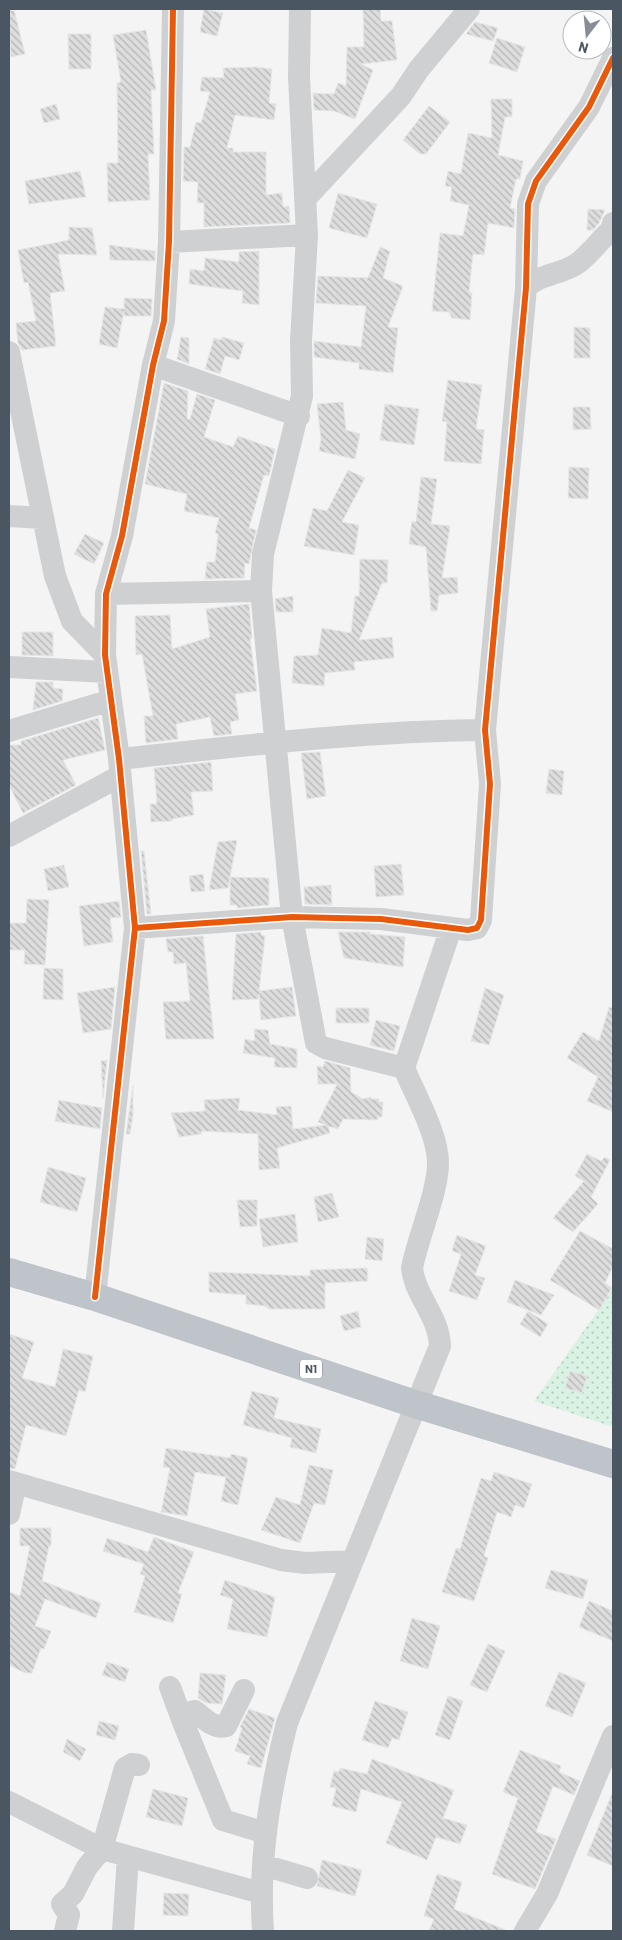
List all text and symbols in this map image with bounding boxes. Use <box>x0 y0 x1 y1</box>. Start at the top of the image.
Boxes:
north arrow <box>562 10 612 60</box>
text: N <box>576 39 590 57</box>
road number: N1 <box>300 1360 322 1378</box>

